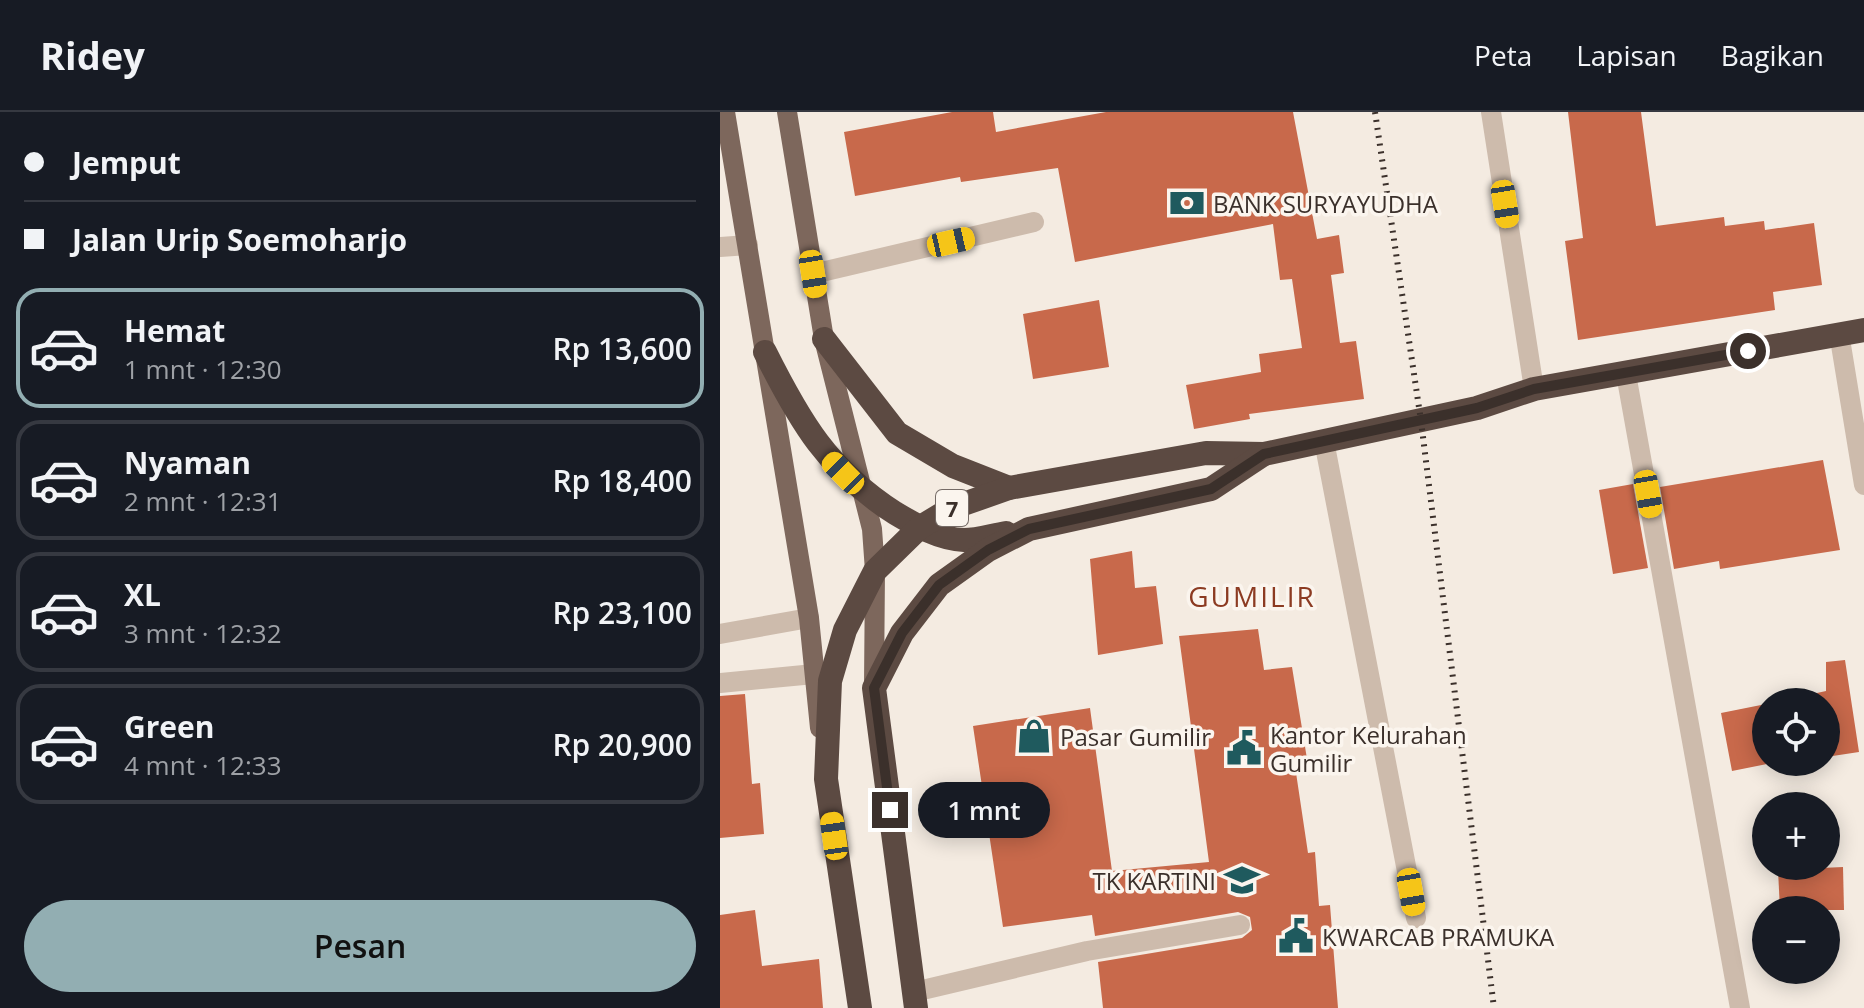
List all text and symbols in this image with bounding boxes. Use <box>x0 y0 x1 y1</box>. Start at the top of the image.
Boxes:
text: Ridey <box>40 29 145 81</box>
text: Peta <box>1474 36 1532 74</box>
text: Lapisan <box>1576 36 1677 74</box>
text: Bagikan <box>1721 36 1824 74</box>
text: Jemput <box>72 142 181 183</box>
car <box>1489 178 1521 230</box>
bank icon: BANK SURYAYUDHA <box>1168 184 1206 222</box>
place label: BANK SURYAYUDHA <box>1213 187 1439 220</box>
text: Jalan Urip Soemoharjo <box>72 219 407 260</box>
car <box>925 225 977 259</box>
car <box>797 248 829 300</box>
text: Hemat <box>124 310 225 351</box>
icon: car <box>28 312 100 384</box>
text: Rp 13,600 <box>552 328 692 369</box>
route start <box>1730 333 1766 369</box>
text: 1 mnt · 12:30 <box>124 351 282 387</box>
text: Nyaman <box>124 442 251 483</box>
icon: car <box>28 444 100 516</box>
car <box>818 448 868 498</box>
text: Rp 18,400 <box>552 460 692 501</box>
car <box>1632 468 1664 520</box>
text: 2 mnt · 12:31 <box>124 483 282 519</box>
road number: 7 <box>936 490 968 526</box>
text: XL <box>124 574 161 615</box>
icon: car <box>28 576 100 648</box>
district label: GUMILIR <box>1188 577 1316 615</box>
text: Rp 23,100 <box>552 592 692 633</box>
text: 3 mnt · 12:32 <box>124 615 282 651</box>
map controls <box>1752 688 1840 984</box>
button: locate <box>1752 688 1840 776</box>
text: Green <box>124 706 215 747</box>
icon: car <box>28 708 100 780</box>
shop icon: Pasar Gumilir <box>1015 717 1053 755</box>
place label: Kantor Kelurahan Gumilir <box>1270 718 1467 779</box>
place label: Pasar Gumilir <box>1060 720 1211 753</box>
text: Rp 20,900 <box>552 724 692 765</box>
public building icon: Kantor Kelurahan Gumilir <box>1225 729 1263 767</box>
text: 4 mnt · 12:33 <box>124 747 282 783</box>
callout: 1 mnt <box>918 782 1050 838</box>
route end <box>872 792 908 828</box>
text: 1 mnt <box>947 792 1021 828</box>
button: + <box>1752 792 1840 880</box>
car <box>819 811 849 861</box>
school or university icon: TK KARTINI <box>1223 861 1261 899</box>
place label: TK KARTINI <box>1092 864 1216 897</box>
car <box>1395 866 1427 918</box>
button: − <box>1752 896 1840 984</box>
button: Pesan <box>24 900 696 992</box>
public building icon: KWARCAB PRAMUKA <box>1277 917 1315 955</box>
place label: KWARCAB PRAMUKA <box>1322 920 1555 953</box>

